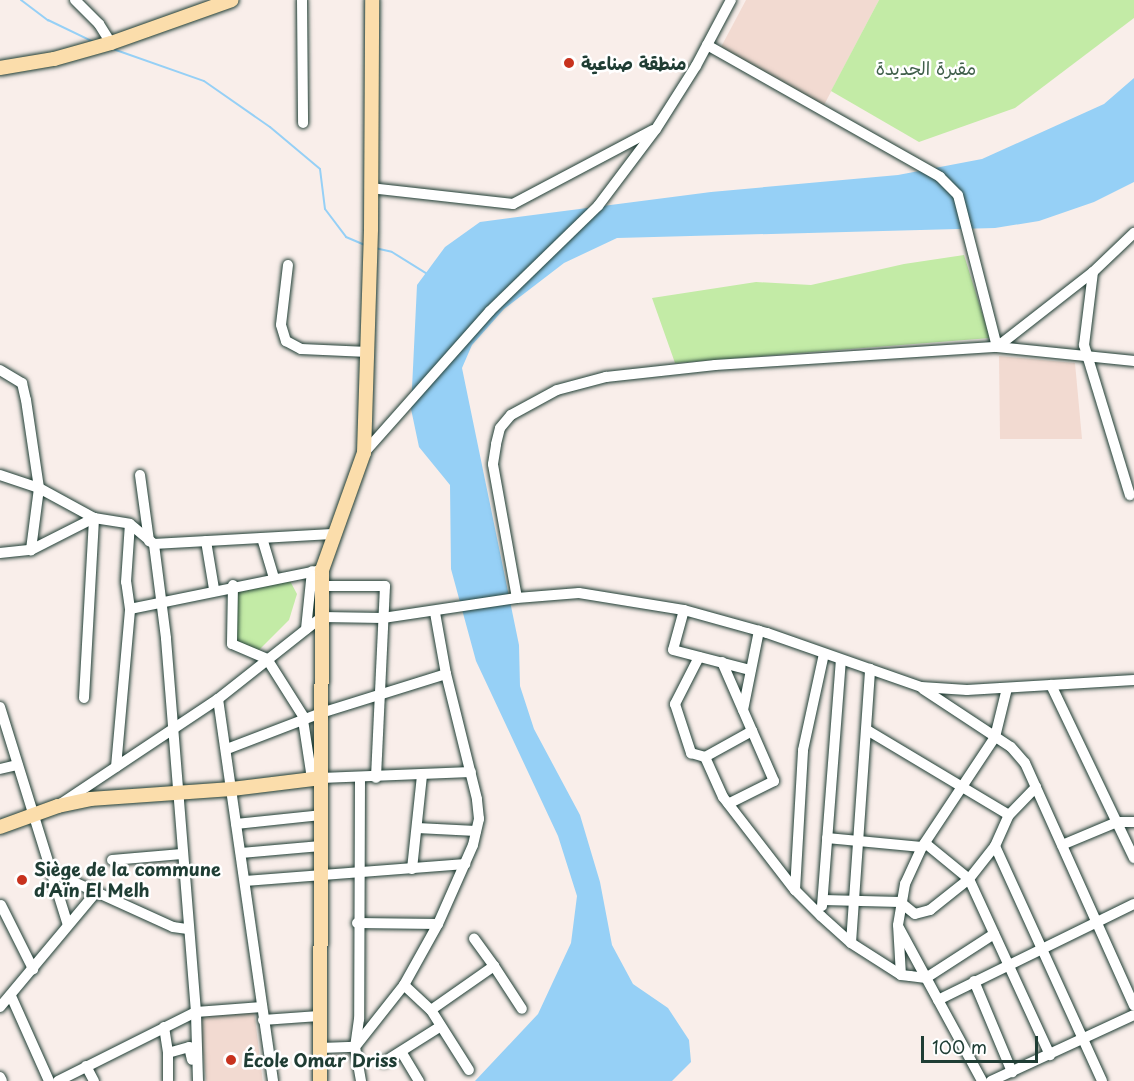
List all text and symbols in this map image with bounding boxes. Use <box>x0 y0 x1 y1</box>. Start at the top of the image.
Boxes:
place label: منطقة صناعية <box>581 52 686 74</box>
marker: منطقة صناعية <box>562 56 576 70</box>
park label: مقبرة الجديدة <box>876 57 976 79</box>
place label: Siège de la commune d'Aïn El Melh <box>34 859 223 902</box>
marker: Siège de la commune d'Aïn El Melh <box>15 873 29 887</box>
scale bar <box>924 1024 1041 1062</box>
text: 100 m <box>932 1033 987 1060</box>
place label: École Omar Driss <box>243 1049 399 1071</box>
marker: École Omar Driss <box>224 1053 238 1067</box>

